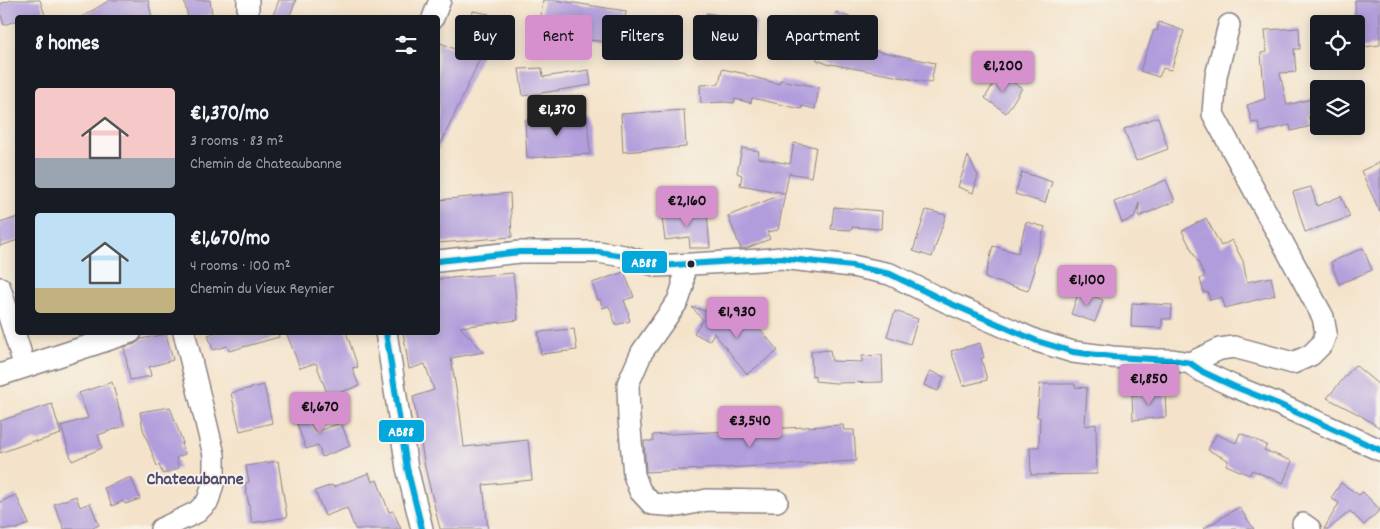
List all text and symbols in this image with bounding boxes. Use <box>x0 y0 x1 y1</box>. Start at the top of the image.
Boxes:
chip: Buy <box>455 15 515 60</box>
chip: Rent <box>525 15 592 60</box>
chip: Filters <box>602 15 683 60</box>
chip: New <box>693 15 757 60</box>
chip: Apartment <box>767 15 878 60</box>
map controls <box>1310 15 1365 135</box>
button: locate <box>1310 15 1365 70</box>
text: 8 homes <box>35 30 100 60</box>
icon: filters <box>392 31 420 59</box>
pin: €1,200 <box>962 51 1044 93</box>
text: €1,200 <box>983 55 1023 78</box>
button: layers <box>1310 80 1365 135</box>
pin: €1,370 <box>516 94 598 137</box>
text: €1,370 <box>538 99 576 122</box>
text: €1,370/mo <box>190 100 269 130</box>
icon: home <box>75 108 135 168</box>
text: 3 rooms · 83 m² <box>190 130 284 153</box>
text: Chemin de Chateaubanne <box>190 153 342 176</box>
pin: €2,160 <box>646 186 728 228</box>
text: €2,160 <box>667 190 707 213</box>
text: €1,670/mo <box>190 225 270 255</box>
icon: home <box>75 233 135 293</box>
line badge: AB88 <box>621 250 668 274</box>
text: AB88 <box>631 254 657 274</box>
text: 4 rooms · 100 m² <box>190 255 291 278</box>
unlabelled marker <box>686 259 696 269</box>
pin: €1,100 <box>1046 264 1128 307</box>
text: €1,100 <box>1069 269 1105 292</box>
text: Chemin du Vieux Reynier <box>190 278 334 301</box>
pin: €1,930 <box>696 296 778 339</box>
text: €1,930 <box>718 301 756 324</box>
pin: €1,850 <box>1108 364 1190 406</box>
text: €1,850 <box>1130 368 1168 391</box>
pin: €1,670 <box>279 392 361 434</box>
text: €1,670 <box>301 396 339 419</box>
pin: €3,540 <box>709 406 791 448</box>
text: €3,540 <box>729 410 771 433</box>
line badge: AB88 <box>378 419 425 443</box>
text: AB88 <box>388 423 414 443</box>
district label: Chateaubanne <box>146 468 244 493</box>

